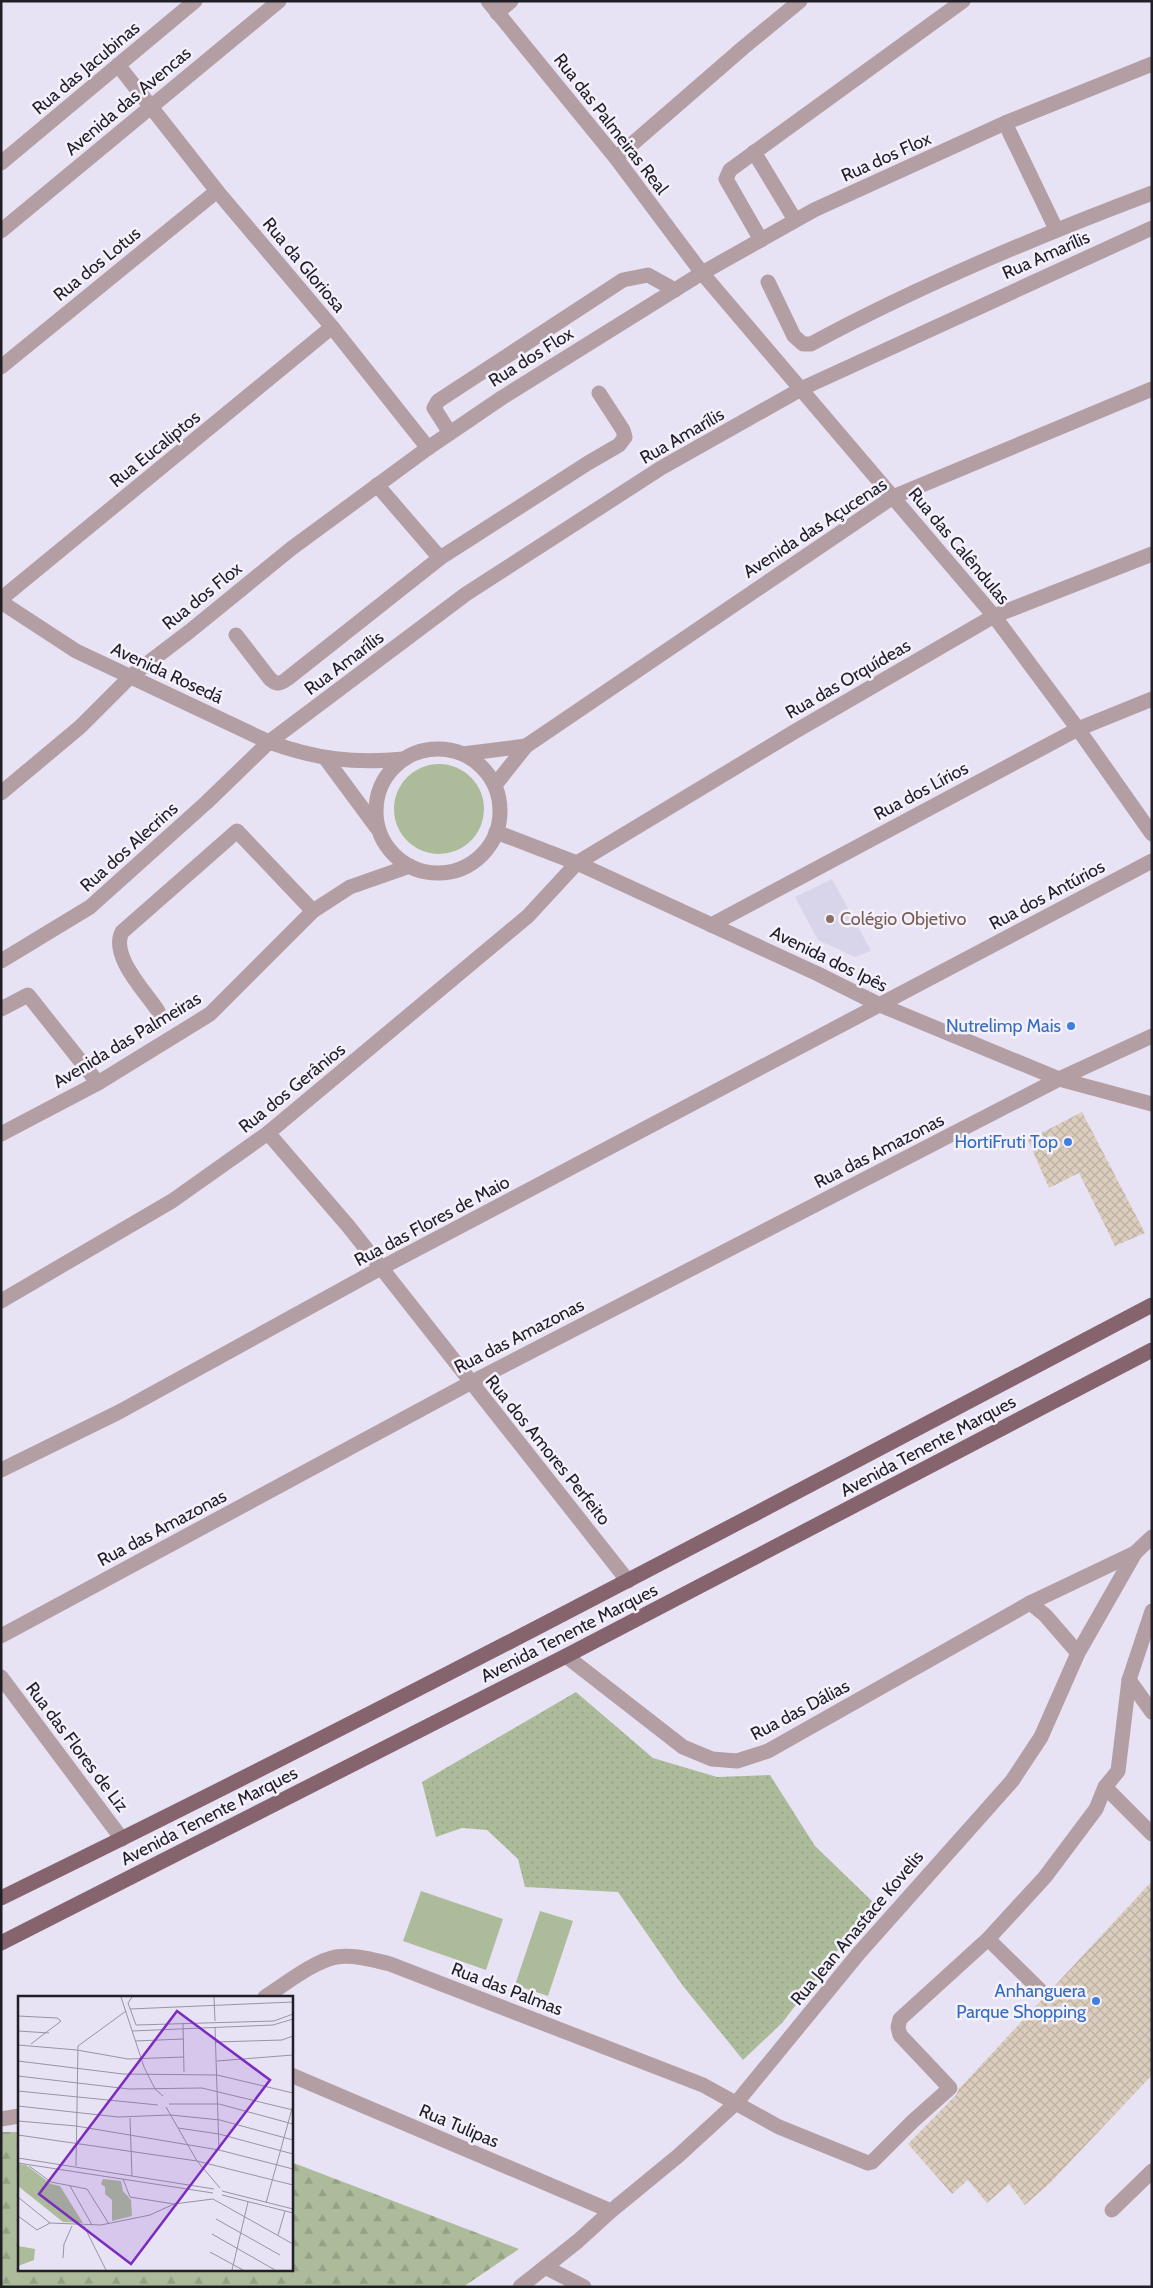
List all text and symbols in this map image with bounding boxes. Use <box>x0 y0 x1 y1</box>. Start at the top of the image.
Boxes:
street label: Rua das Jacubinas <box>28 17 144 119</box>
street label: Avenida das Avencas <box>61 42 195 160</box>
street label: Rua das Palmeiras Real <box>549 49 673 200</box>
street label: Rua dos Flox <box>838 127 935 187</box>
street label: Rua da Gloriosa <box>258 213 350 317</box>
street label: Rua dos Lotus <box>49 222 145 306</box>
street label: Rua Amarílis <box>999 226 1093 284</box>
street label: Rua dos Flox <box>485 322 578 392</box>
street label: Rua Amarílis <box>636 403 728 469</box>
street label: Rua Eucaliptos <box>105 406 205 492</box>
street label: Avenida das Açucenas <box>739 473 891 583</box>
street label: Rua das Calêndulas <box>904 483 1014 609</box>
street label: Rua dos Flox <box>158 557 247 635</box>
street label: Rua Amarílis <box>300 626 388 700</box>
street label: Rua das Orquídeas <box>782 634 914 724</box>
street label: Avenida Rosedá <box>108 638 227 709</box>
street label: Rua dos Lírios <box>870 757 972 825</box>
street label: Rua dos Alecrins <box>76 797 182 897</box>
street label: Rua dos Antúrios <box>986 855 1108 935</box>
place label: Colégio Objetivo <box>840 908 967 930</box>
marker: Colégio Objetivo <box>824 913 836 925</box>
street label: Avenida dos Ipês <box>767 921 891 997</box>
street label: Avenida das Palmeiras <box>49 987 205 1093</box>
place label: Nutrelimp Mais <box>946 1015 1061 1037</box>
marker: Nutrelimp Mais <box>1065 1020 1077 1032</box>
street label: Rua dos Gerânios <box>234 1038 350 1138</box>
street label: Rua das Amazonas <box>810 1109 948 1193</box>
place label: HortiFruti Top <box>955 1131 1058 1153</box>
marker: HortiFruti Top <box>1062 1136 1074 1148</box>
street label: Rua das Flores de Maio <box>351 1171 513 1271</box>
street label: Rua das Amazonas <box>450 1294 588 1378</box>
street label: Rua dos Amores Perfeito <box>481 1370 615 1530</box>
street label: Avenida Tenente Marques <box>837 1390 1019 1502</box>
street label: Rua das Amazonas <box>94 1485 230 1571</box>
street label: Avenida Tenente Marques <box>477 1579 661 1687</box>
street label: Rua das Dálias <box>747 1675 853 1745</box>
street label: Rua das Flores de Liz <box>21 1678 133 1817</box>
street label: Avenida Tenente Marques <box>117 1762 301 1870</box>
street label: Rua Jean Anastace Kovelis <box>786 1846 928 2010</box>
street label: Rua das Palmas <box>448 1958 566 2020</box>
place label: Anhanguera Parque Shopping <box>956 1980 1087 2023</box>
marker: Anhanguera Parque Shopping <box>1090 1995 1102 2007</box>
inset map <box>18 1996 292 2270</box>
street label: Rua Tulipas <box>416 2099 502 2153</box>

